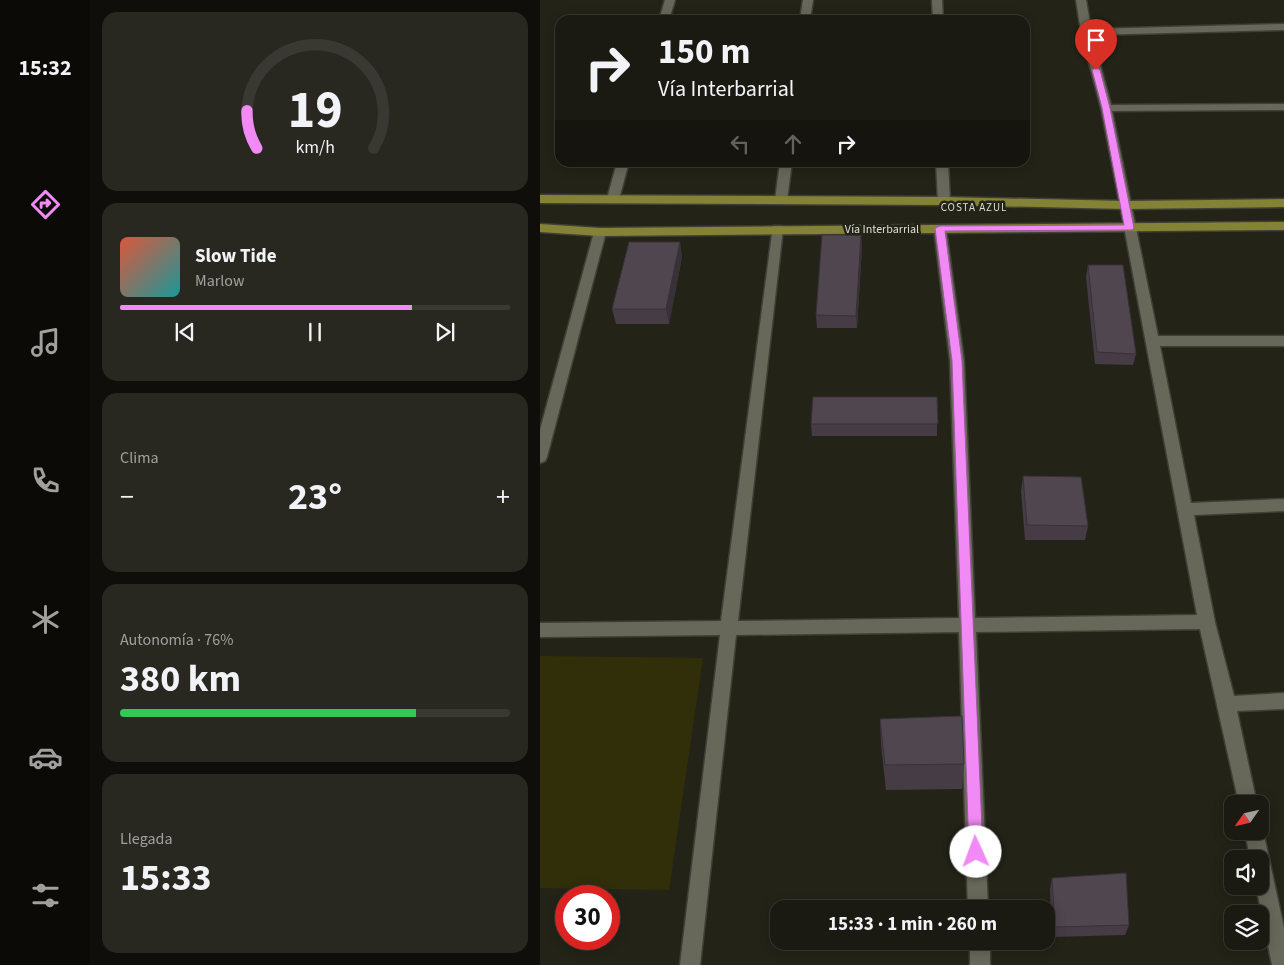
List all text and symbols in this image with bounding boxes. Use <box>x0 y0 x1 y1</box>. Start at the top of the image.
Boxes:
pin <box>1075 19 1117 70</box>
icon: arrive <box>1082 26 1110 54</box>
text: 150 m <box>658 27 750 77</box>
icon: right <box>575 35 640 100</box>
text: 15:32 <box>18 52 72 84</box>
text: Vía Interbarrial <box>658 73 794 105</box>
text: 19 <box>288 74 342 148</box>
icon: left <box>726 130 754 158</box>
icon: ahead <box>779 130 807 158</box>
icon: right <box>832 130 860 158</box>
text: km/h <box>295 135 335 160</box>
icon: directions <box>28 187 63 222</box>
district label: COSTA AZUL <box>941 200 1007 215</box>
street label: Vía Interbarrial <box>845 221 919 238</box>
text: Slow Tide <box>195 243 276 270</box>
text: Marlow <box>195 270 244 292</box>
icon: previous <box>171 318 199 346</box>
icon: pause <box>301 318 329 346</box>
icon: next <box>431 318 459 346</box>
icon: music <box>28 325 63 360</box>
text: Clima <box>120 447 158 469</box>
icon: phone <box>28 463 63 498</box>
text: 23° <box>288 470 342 524</box>
text: − <box>120 477 134 517</box>
text: + <box>496 477 510 517</box>
icon: climate <box>28 602 63 637</box>
text: Autonomía · 76% <box>120 629 233 651</box>
text: 380 km <box>120 652 241 706</box>
icon: car <box>28 740 63 775</box>
north arrow <box>1224 795 1269 840</box>
map controls <box>1224 795 1269 950</box>
position arrow <box>949 825 1001 877</box>
text: Llegada <box>120 828 172 850</box>
button: sound <box>1224 850 1269 895</box>
text: 15:33 <box>120 851 212 905</box>
icon: filters <box>28 878 63 913</box>
speed limit sign: 30 <box>555 885 620 950</box>
button: layers <box>1224 905 1269 950</box>
text: 15:33 · 1 min · 260 m <box>828 911 997 938</box>

